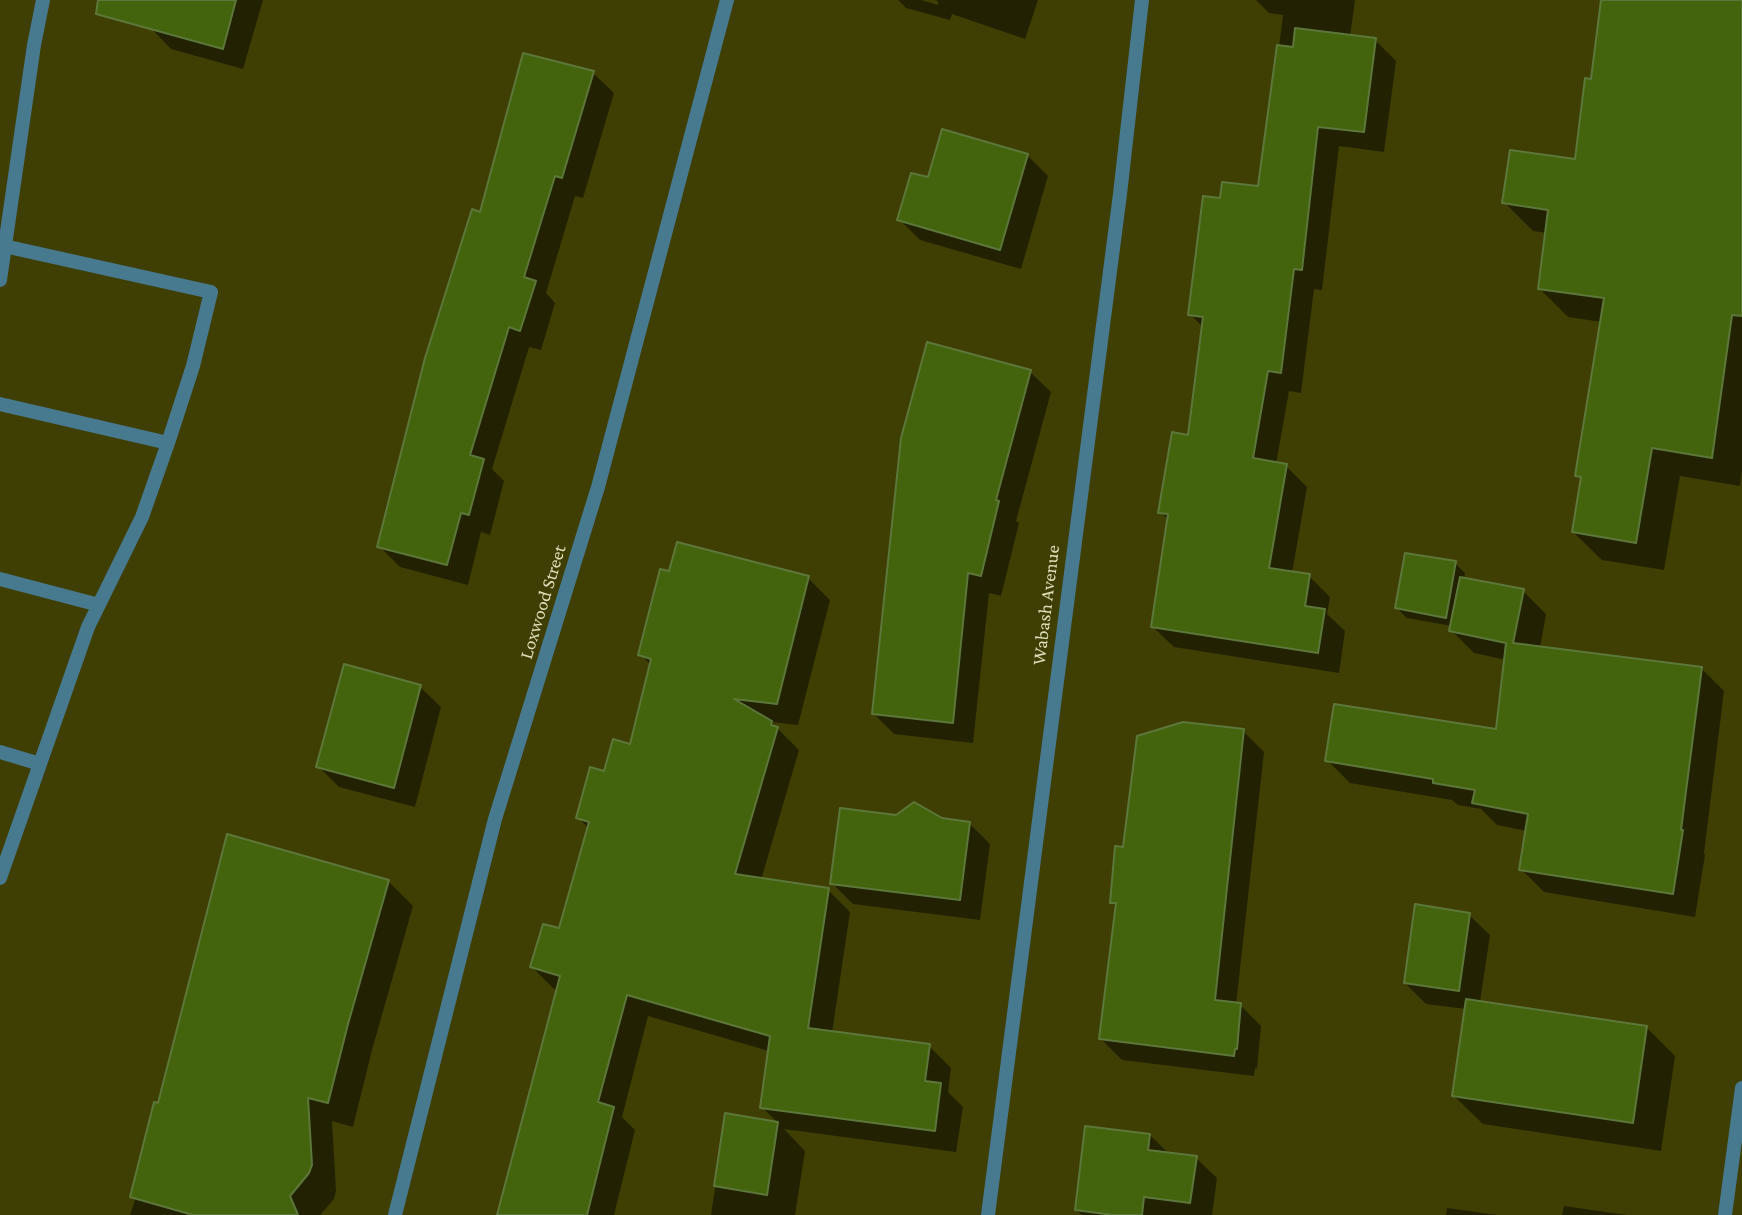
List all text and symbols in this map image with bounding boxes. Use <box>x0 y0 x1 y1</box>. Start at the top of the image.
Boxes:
street label: Loxwood Street <box>515 542 571 662</box>
street label: Wabash Avenue <box>1027 543 1065 667</box>

